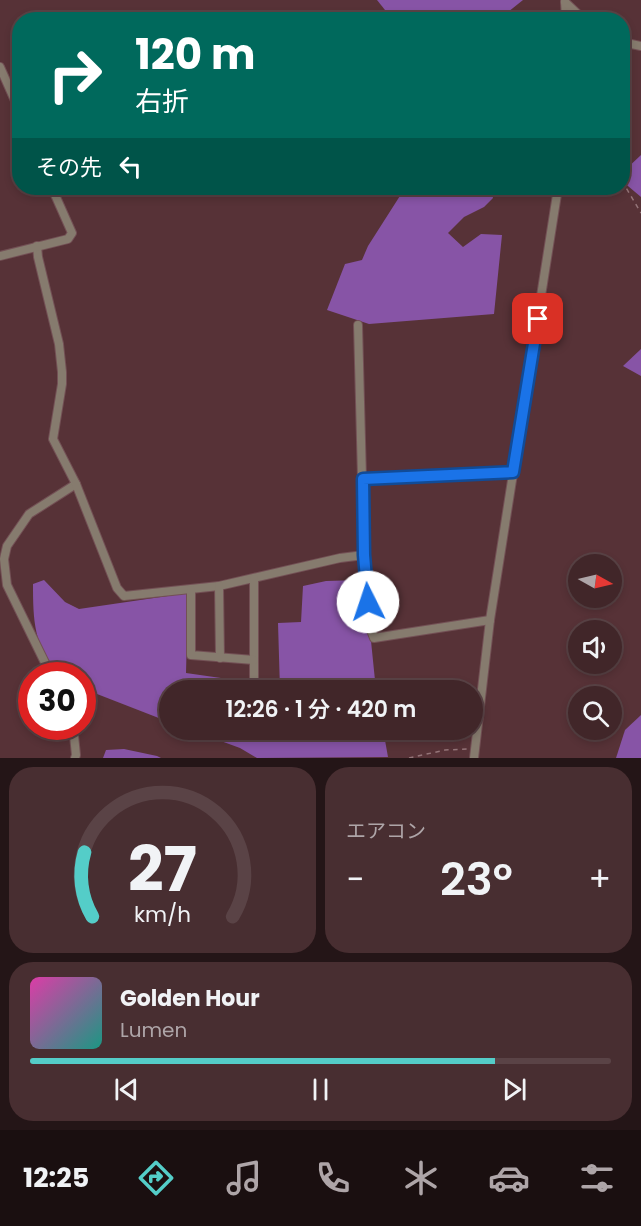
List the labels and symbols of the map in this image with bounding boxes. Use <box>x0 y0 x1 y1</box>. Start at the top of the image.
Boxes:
pin <box>512 293 563 344</box>
north arrow <box>568 554 622 608</box>
position arrow <box>336 570 400 634</box>
speed limit sign: 30 <box>18 662 96 740</box>

